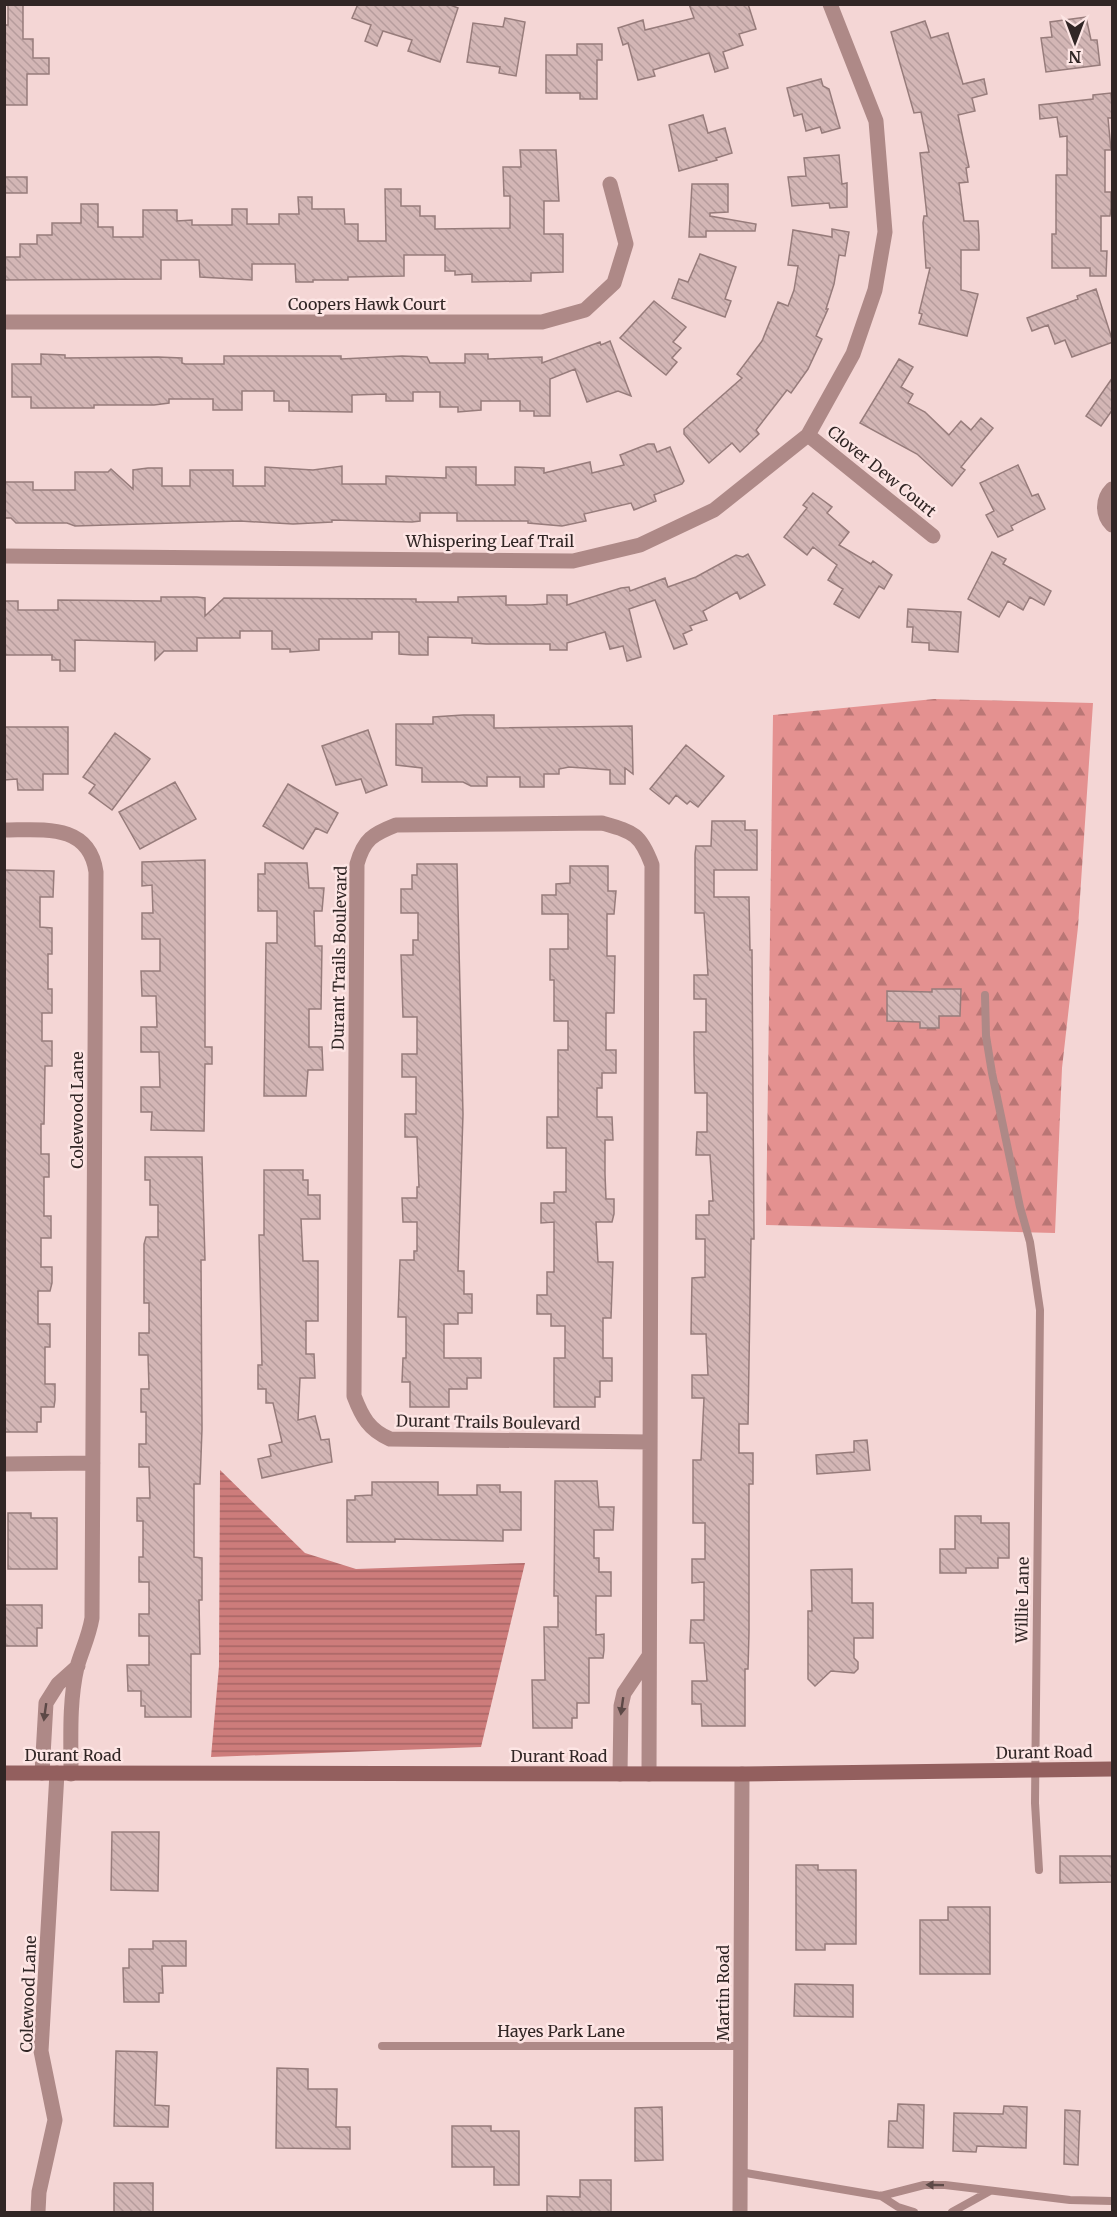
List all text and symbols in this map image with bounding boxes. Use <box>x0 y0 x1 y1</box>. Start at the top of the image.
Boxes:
north arrow <box>1045 12 1105 72</box>
text: N <box>1068 47 1081 67</box>
street label: Coopers Hawk Court <box>288 294 447 314</box>
street label: Clover Dew Court <box>824 421 941 521</box>
street label: Whispering Leaf Trail <box>405 531 574 551</box>
street label: Durant Trails Boulevard <box>327 865 351 1050</box>
street label: Colewood Lane <box>67 1051 87 1169</box>
street label: Durant Trails Boulevard <box>396 1410 581 1434</box>
street label: Willie Lane <box>1011 1557 1033 1644</box>
one-way arrow <box>618 1697 627 1716</box>
one-way arrow <box>40 1703 50 1722</box>
street label: Durant Road <box>995 1741 1093 1763</box>
street label: Durant Road <box>25 1745 122 1765</box>
street label: Durant Road <box>511 1746 608 1766</box>
street label: Colewood Lane <box>16 1935 40 2053</box>
street label: Martin Road <box>713 1944 733 2041</box>
street label: Hayes Park Lane <box>497 2021 625 2041</box>
one-way arrow <box>926 2180 945 2190</box>

